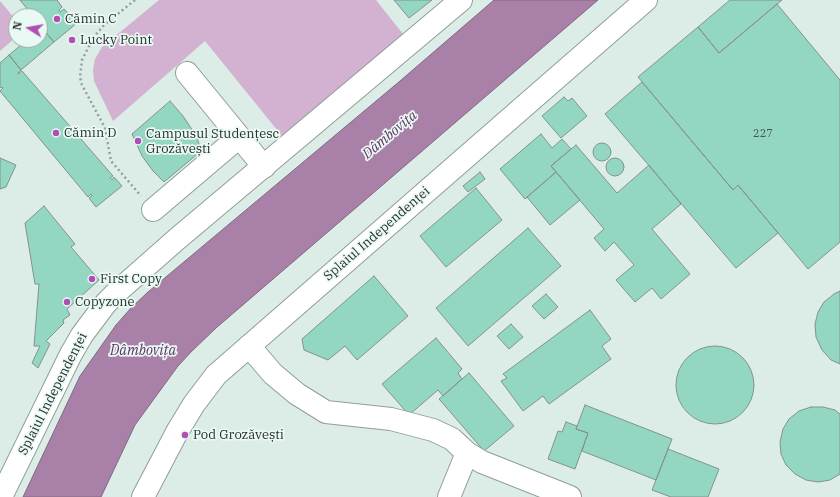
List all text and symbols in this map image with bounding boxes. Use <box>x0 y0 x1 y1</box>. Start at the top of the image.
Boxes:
north arrow <box>8 8 48 48</box>
place label: Cămin C <box>65 11 117 27</box>
marker: Cămin C <box>52 14 62 24</box>
text: N <box>9 20 25 32</box>
place label: Lucky Point <box>80 32 152 48</box>
marker: Lucky Point <box>67 35 77 45</box>
water label: Dâmbovița <box>359 107 421 163</box>
place label: Cămin D <box>64 125 116 141</box>
place label: Campusul Studențesc Grozăvești <box>146 126 279 157</box>
house number: 227 <box>753 127 773 141</box>
marker: Cămin D <box>51 128 61 138</box>
marker: Campusul Studențesc Grozăvești <box>133 136 143 146</box>
street label: Splaiul Independenței <box>321 184 433 284</box>
place label: First Copy <box>100 271 162 287</box>
marker: First Copy <box>87 274 97 284</box>
place label: Copyzone <box>75 294 135 310</box>
marker: Copyzone <box>62 297 72 307</box>
street label: Splaiul Independenței <box>15 330 91 458</box>
water label: Dâmbovița <box>110 343 176 359</box>
place label: Pod Grozăvești <box>193 427 284 443</box>
marker: Pod Grozăvești <box>180 430 190 440</box>

